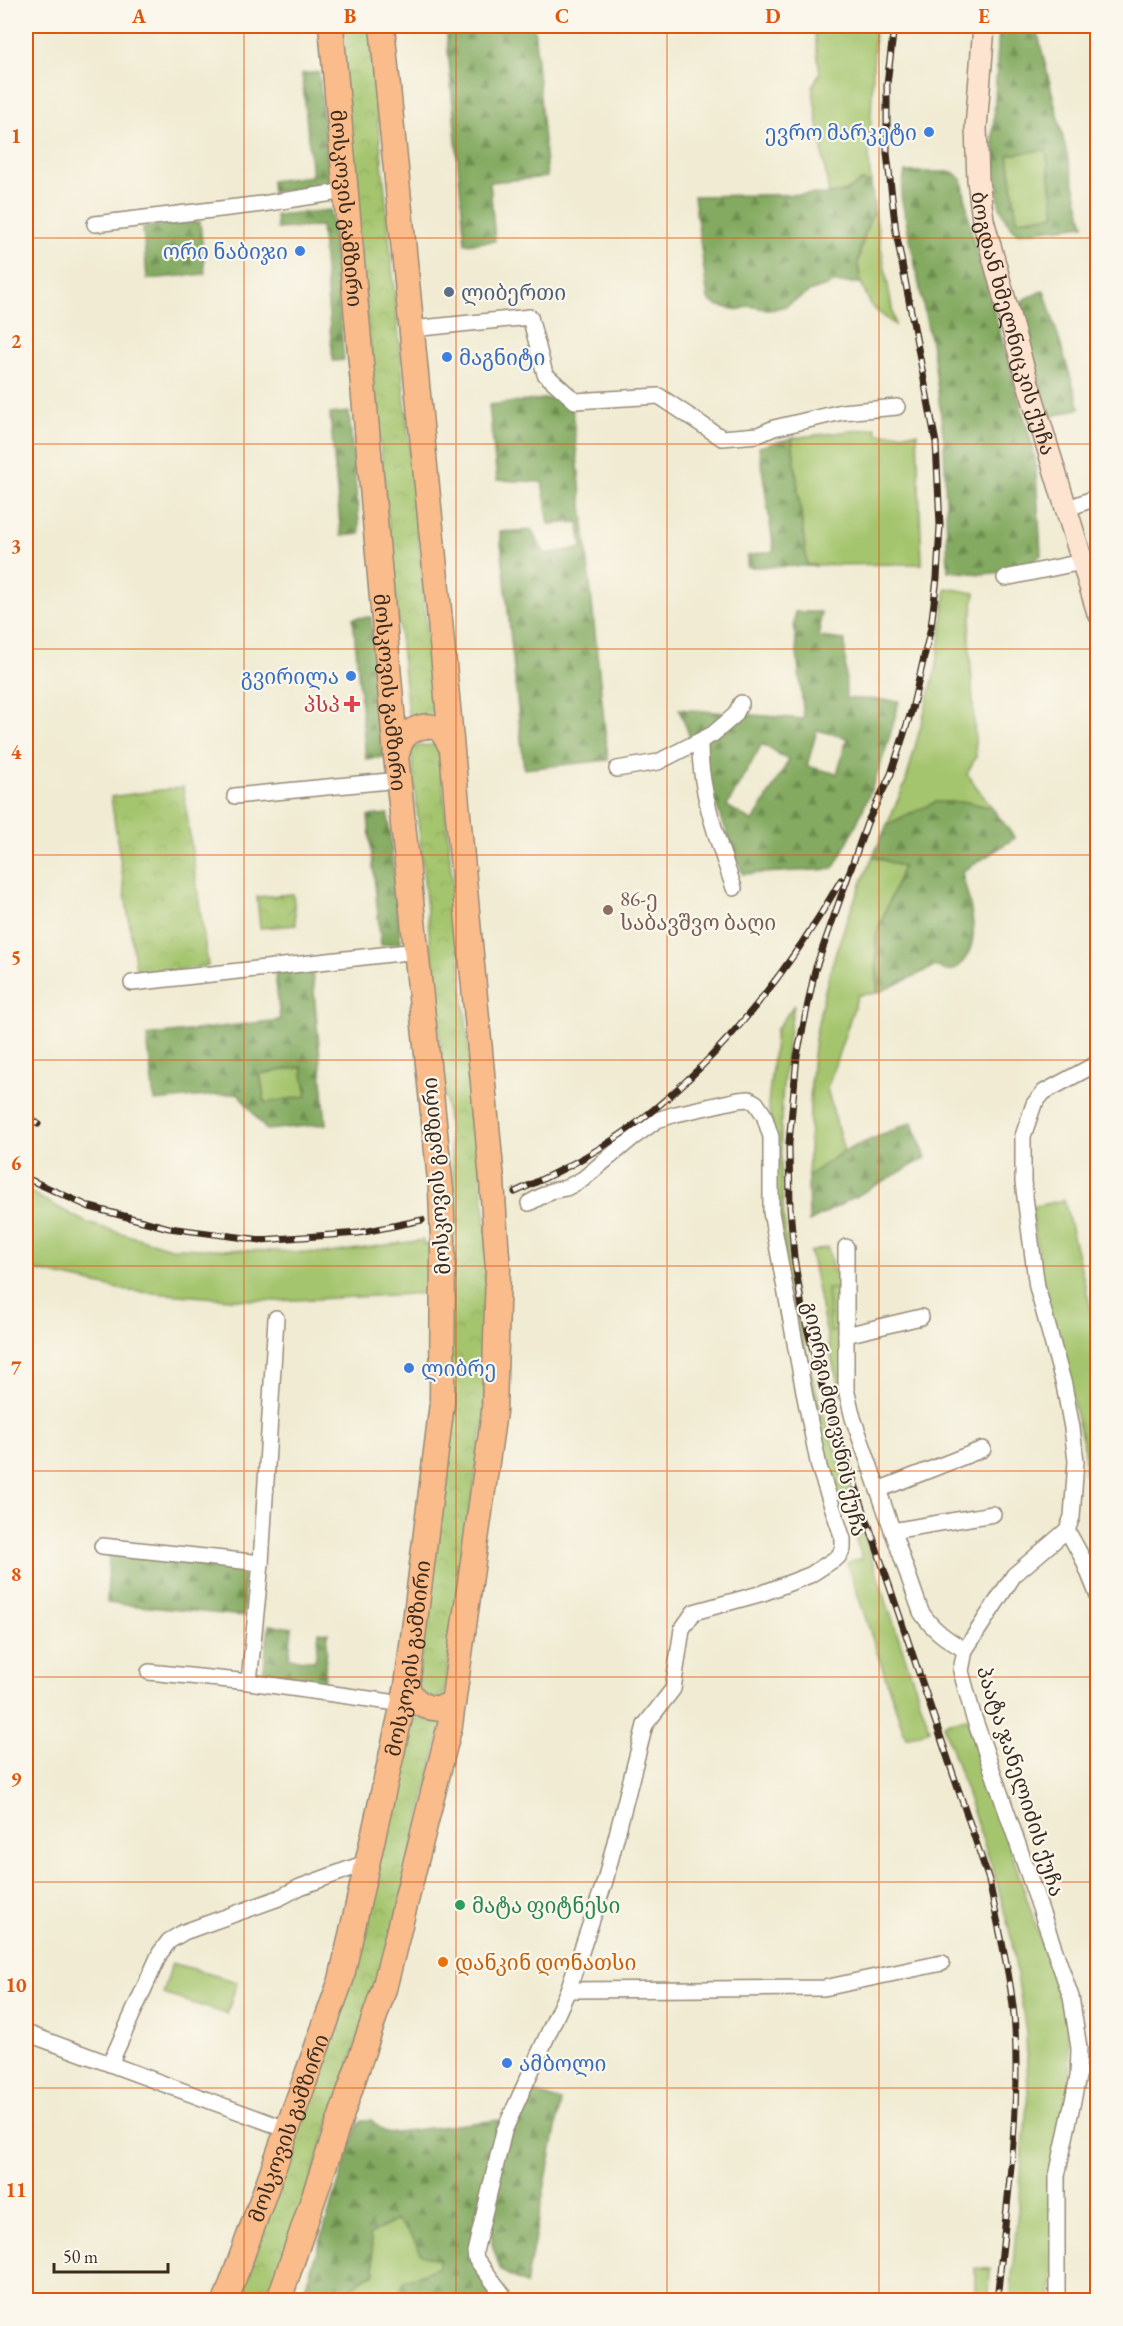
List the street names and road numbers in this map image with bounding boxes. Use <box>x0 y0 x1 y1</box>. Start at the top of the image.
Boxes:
street label: მოსკოვის გამზირი <box>325 108 369 308</box>
street label: ბოგდან ხმელნიცკის ქუჩა <box>966 190 1063 458</box>
street label: მოსკოვის გამზირი <box>368 592 413 792</box>
street label: მოსკოვის გამზირი <box>416 1076 456 1276</box>
street label: გიორგი მდივანის ქუჩა <box>797 1299 873 1539</box>
street label: მოსკოვის გამზირი <box>378 1559 436 1759</box>
street label: პაატა ჯანელიძის ქუჩა <box>971 1662 1071 1900</box>
street label: მოსკოვის გამზირი <box>242 2030 334 2226</box>

